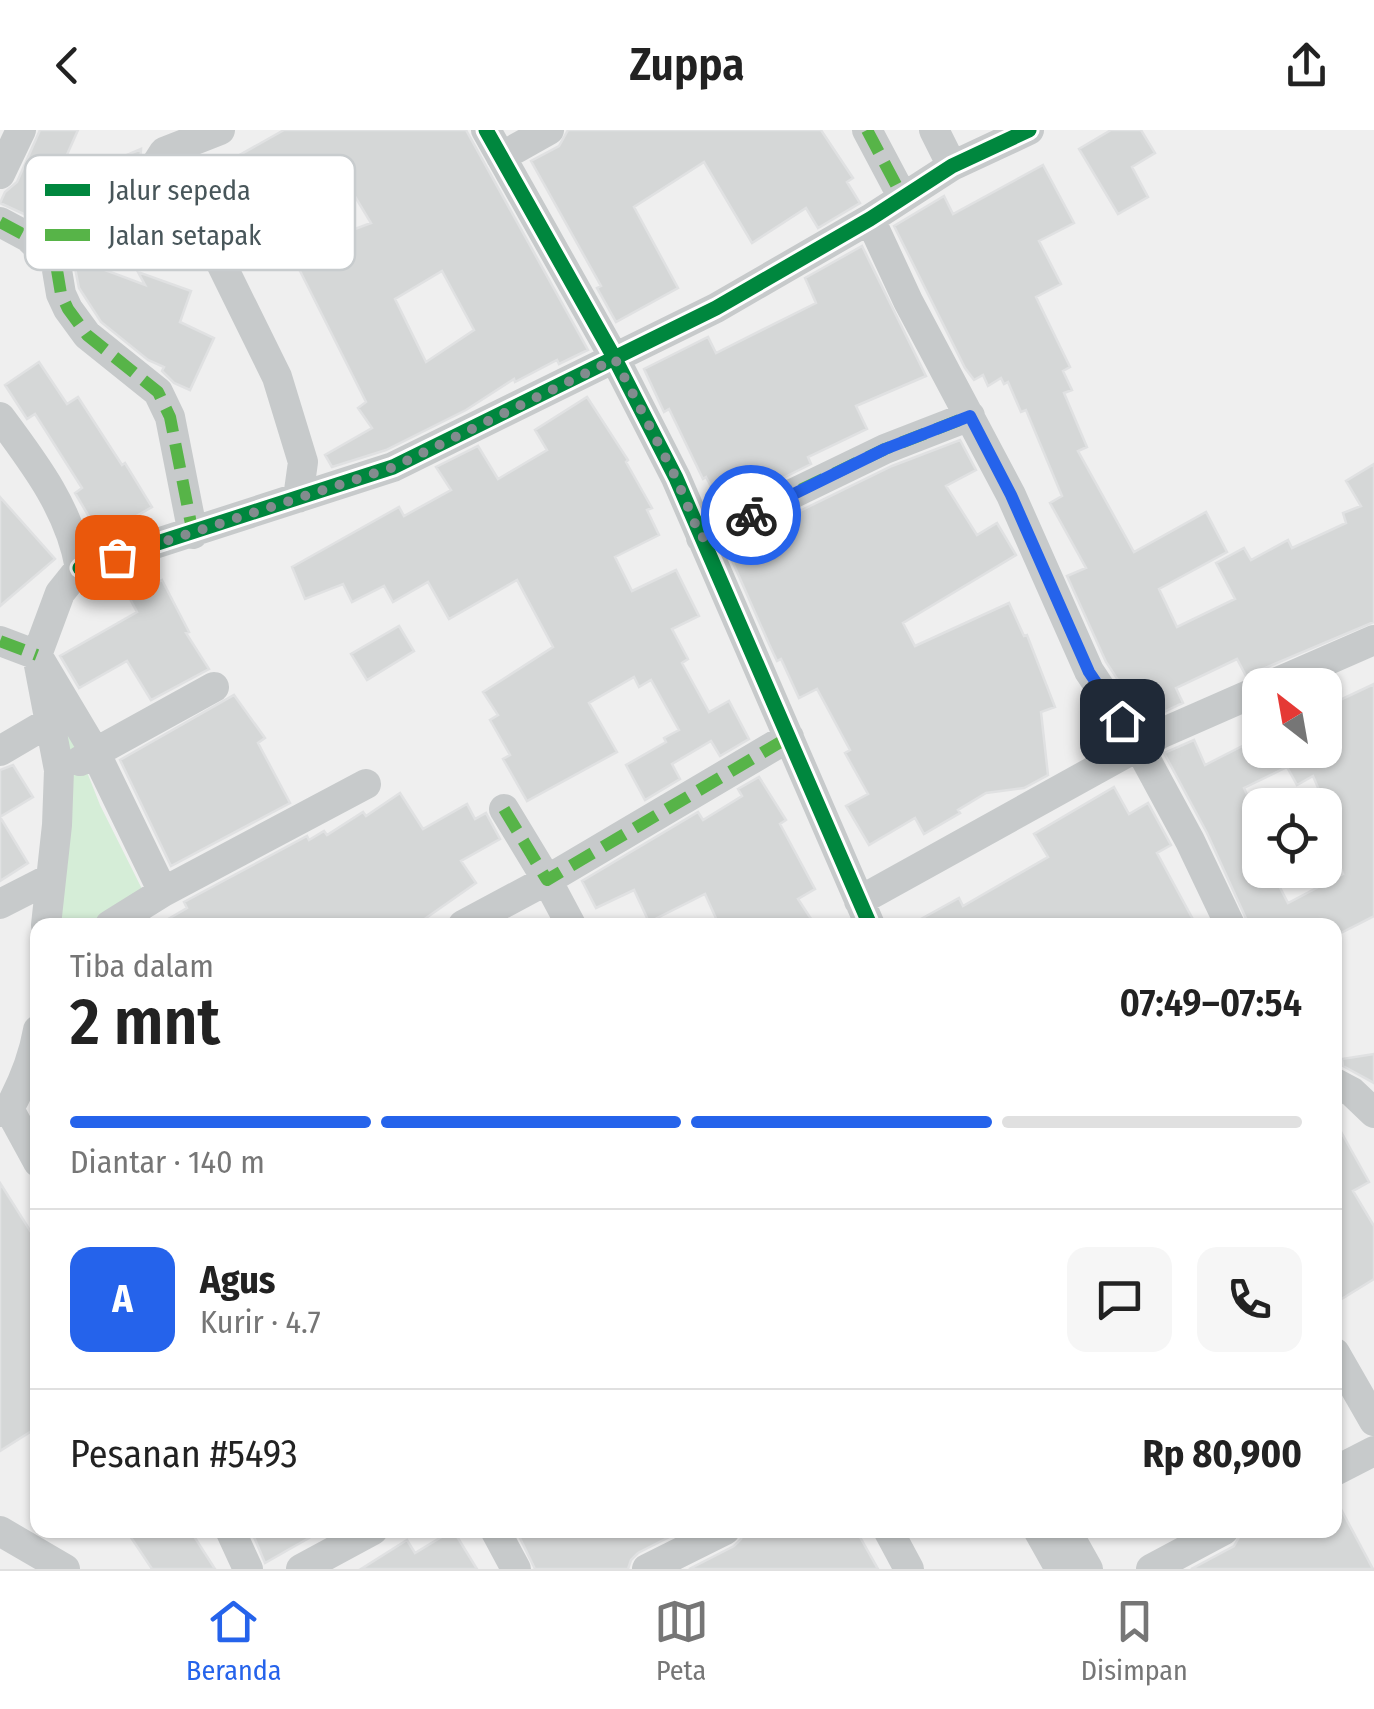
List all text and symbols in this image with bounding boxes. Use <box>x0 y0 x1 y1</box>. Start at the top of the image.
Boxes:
icon: back <box>40 38 95 93</box>
text: Zuppa <box>629 38 745 92</box>
icon: share <box>1279 38 1334 93</box>
legend <box>25 155 355 270</box>
text: Jalur sepeda <box>108 174 251 207</box>
text: Jalan setapak <box>108 219 262 252</box>
courier <box>701 465 801 565</box>
icon: bike <box>724 488 779 543</box>
pin <box>75 515 160 600</box>
icon: bag <box>90 530 145 585</box>
north arrow <box>1242 668 1342 768</box>
map controls <box>1242 668 1342 888</box>
pin <box>1080 679 1165 764</box>
icon: home <box>1095 694 1150 749</box>
button: locate <box>1242 788 1342 888</box>
text: Tiba dalam <box>70 947 214 985</box>
text: 07:49–07:54 <box>1120 980 1302 1026</box>
text: 2 mnt <box>70 983 220 1061</box>
text: Diantar · 140 m <box>70 1143 265 1181</box>
button: chat <box>1067 1247 1172 1352</box>
button: phone <box>1197 1247 1302 1352</box>
text: Agus <box>200 1257 276 1303</box>
text: A <box>112 1276 133 1322</box>
text: Kurir · 4.7 <box>200 1303 321 1341</box>
text: Pesanan #5493 <box>70 1431 298 1477</box>
text: Rp 80,900 <box>1142 1431 1302 1477</box>
tab: Beranda <box>186 1594 281 1687</box>
tab: Peta <box>654 1594 709 1687</box>
tab: Disimpan <box>1081 1594 1188 1687</box>

